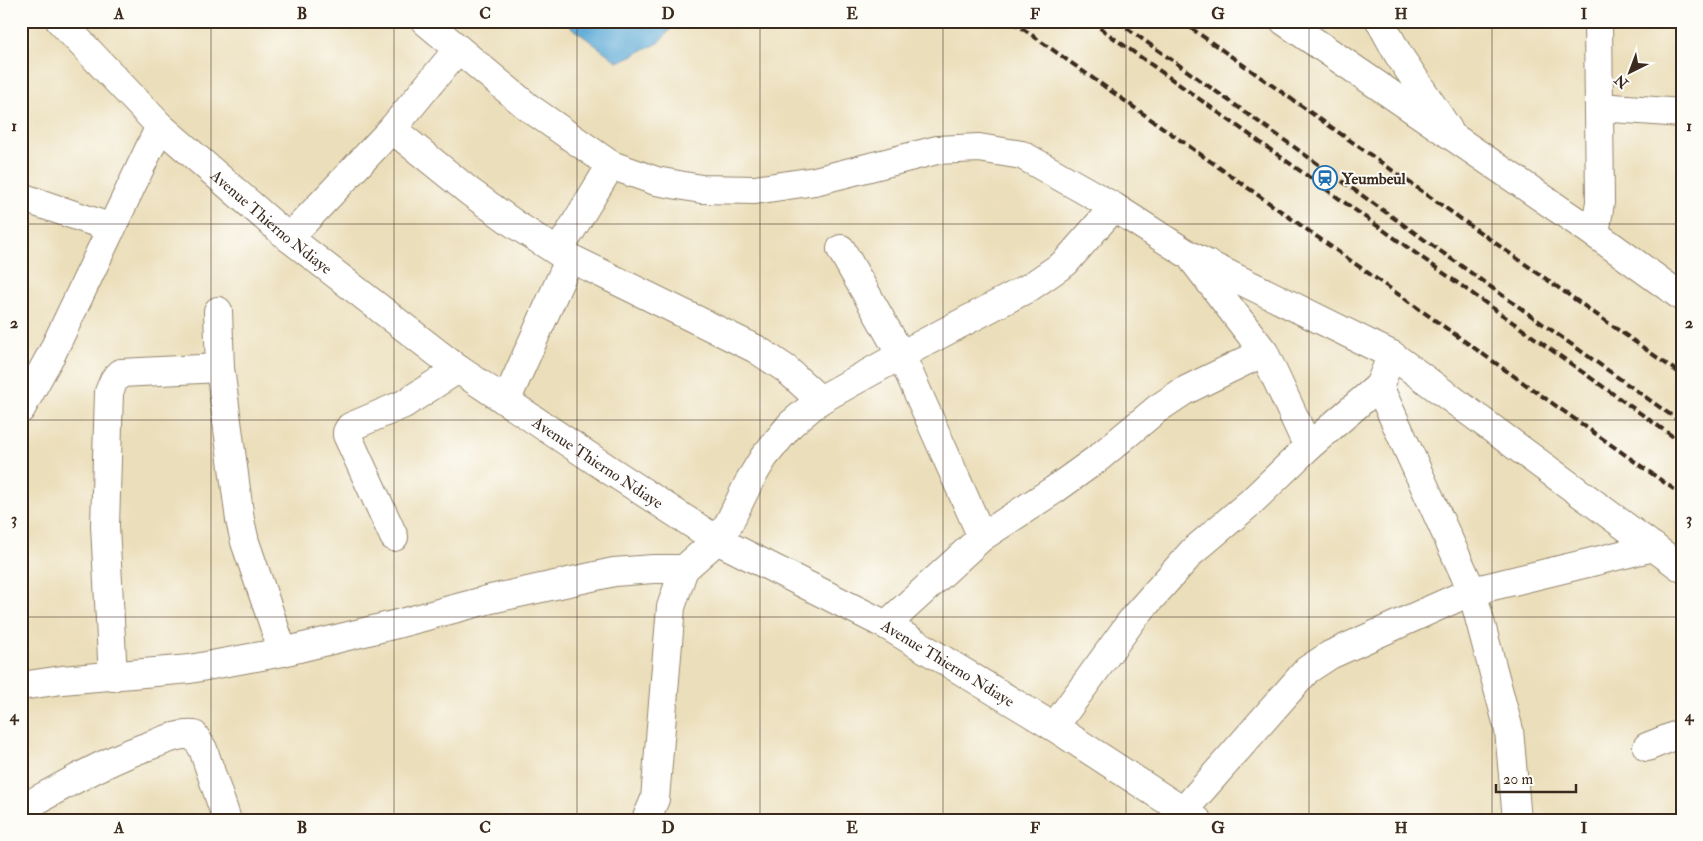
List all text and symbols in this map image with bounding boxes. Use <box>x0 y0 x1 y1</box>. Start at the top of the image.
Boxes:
text: A <box>113 4 125 24</box>
text: B <box>297 4 307 24</box>
text: C <box>479 4 491 24</box>
text: D <box>661 4 675 24</box>
text: E <box>846 4 858 24</box>
text: F <box>1030 4 1040 24</box>
text: G <box>1211 4 1225 24</box>
text: H <box>1394 4 1408 24</box>
text: I <box>1581 4 1588 24</box>
north arrow <box>1606 48 1656 98</box>
text: N <box>1611 70 1633 92</box>
text: 1 <box>11 116 17 136</box>
text: 1 <box>1686 116 1692 136</box>
street label: Avenue Thierno Ndiaye <box>206 165 336 279</box>
station icon: Yeumbeul <box>1312 165 1338 191</box>
place label: Yeumbeul <box>1341 169 1407 189</box>
text: 2 <box>10 313 18 333</box>
text: 2 <box>1685 313 1693 333</box>
street label: Avenue Thierno Ndiaye <box>528 412 667 513</box>
text: 3 <box>11 509 17 529</box>
text: 3 <box>1686 509 1692 529</box>
street label: Avenue Thierno Ndiaye <box>877 615 1018 712</box>
text: 4 <box>9 706 20 726</box>
text: 4 <box>1684 706 1695 726</box>
scale bar <box>1496 761 1576 793</box>
text: 20 m <box>1503 770 1533 789</box>
text: A <box>113 818 125 838</box>
text: B <box>297 818 307 838</box>
text: C <box>479 818 491 838</box>
text: D <box>661 818 675 838</box>
text: E <box>846 818 858 838</box>
text: F <box>1030 818 1040 838</box>
text: G <box>1211 818 1225 838</box>
text: H <box>1394 818 1408 838</box>
text: I <box>1581 818 1588 838</box>

